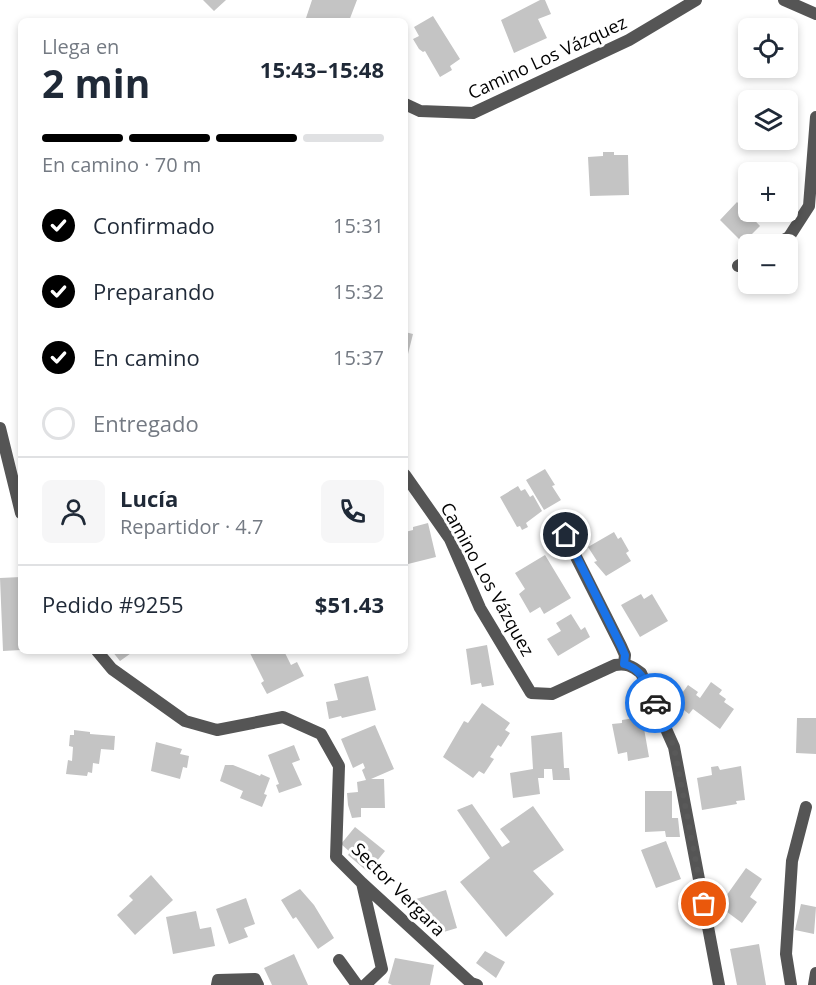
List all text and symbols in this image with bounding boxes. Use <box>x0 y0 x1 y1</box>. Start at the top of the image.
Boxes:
street label: Camino Los Vázquez <box>464 10 630 104</box>
map controls <box>738 18 798 294</box>
button: locate <box>738 18 798 78</box>
text: Llega en <box>42 33 119 60</box>
text: 15:43–15:48 <box>260 54 384 84</box>
text: 2 min <box>42 56 150 109</box>
button: layers <box>738 90 798 150</box>
text: En camino · 70 m <box>42 151 201 178</box>
button: + <box>738 162 798 222</box>
icon: check <box>42 209 75 242</box>
text: Confirmado <box>93 210 215 240</box>
text: 15:31 <box>333 212 384 239</box>
button: − <box>738 234 798 294</box>
icon: check <box>42 275 75 308</box>
text: Preparando <box>93 276 215 306</box>
text: 15:32 <box>333 278 384 305</box>
icon: check <box>42 341 75 374</box>
text: En camino <box>93 342 200 372</box>
text: 15:37 <box>333 344 384 371</box>
text: Entregado <box>93 408 199 438</box>
button: person <box>42 480 105 543</box>
button: phone <box>321 480 384 543</box>
text: Lucía <box>120 483 178 513</box>
street label: Camino Los Vázquez <box>436 498 540 660</box>
pin <box>540 509 591 560</box>
text: Repartidor · 4.7 <box>120 513 264 540</box>
icon: home <box>549 518 582 551</box>
text: Pedido #9255 <box>42 589 184 619</box>
text: $51.43 <box>315 589 384 619</box>
courier <box>625 673 685 733</box>
icon: car <box>639 687 672 720</box>
street label: Sector Vergara <box>347 837 451 941</box>
pin <box>678 878 729 929</box>
icon: bag <box>687 887 720 920</box>

